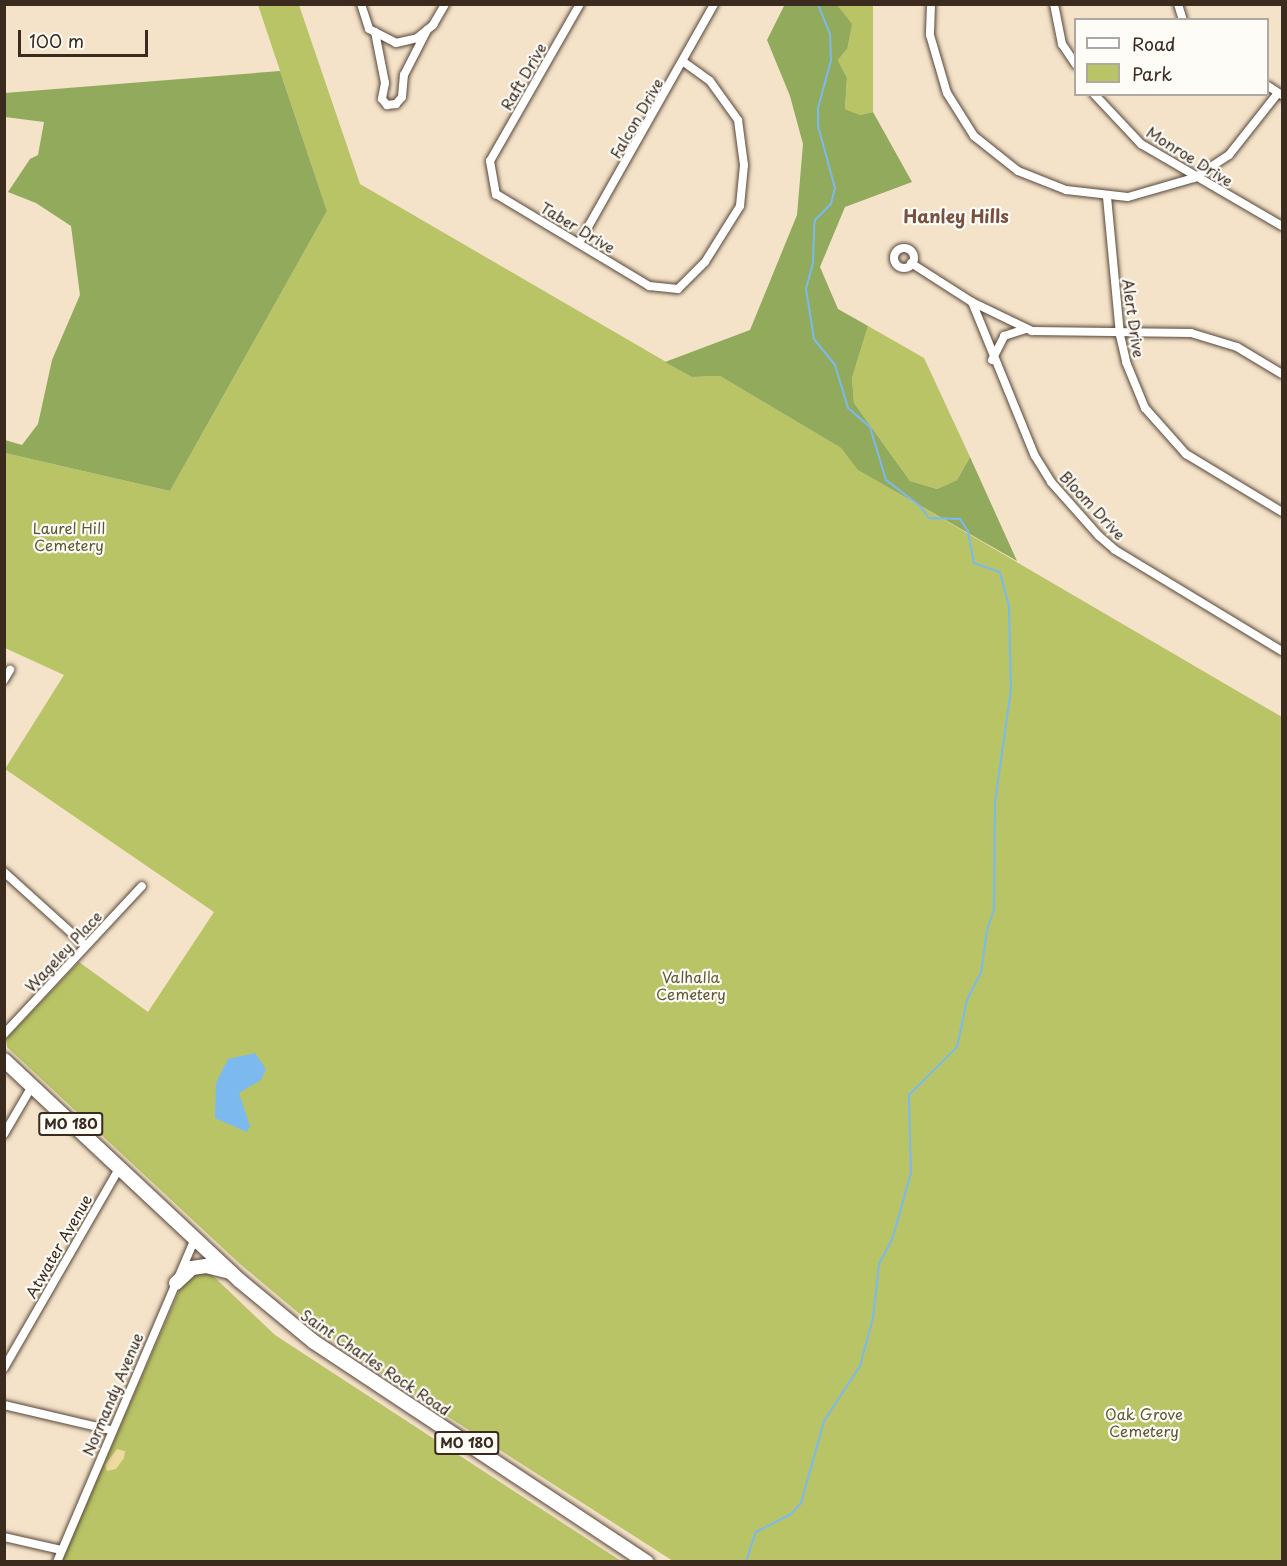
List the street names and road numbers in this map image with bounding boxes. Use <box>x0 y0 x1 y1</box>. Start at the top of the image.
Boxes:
street label: Raft Drive <box>497 39 549 113</box>
street label: Falcon Drive <box>606 75 666 161</box>
street label: Monroe Drive <box>1144 122 1236 190</box>
street label: Taber Drive <box>537 197 619 257</box>
street label: Alert Drive <box>1120 277 1148 359</box>
street label: Bloom Drive <box>1056 467 1130 543</box>
street label: Wageley Place <box>21 906 105 996</box>
road number: MO 180 <box>36 1113 106 1135</box>
street label: Atwater Avenue <box>21 1191 95 1301</box>
street label: Saint Charles Rock Road <box>297 1305 455 1419</box>
street label: Normandy Avenue <box>78 1330 146 1458</box>
road number: MO 180 <box>432 1432 502 1454</box>

